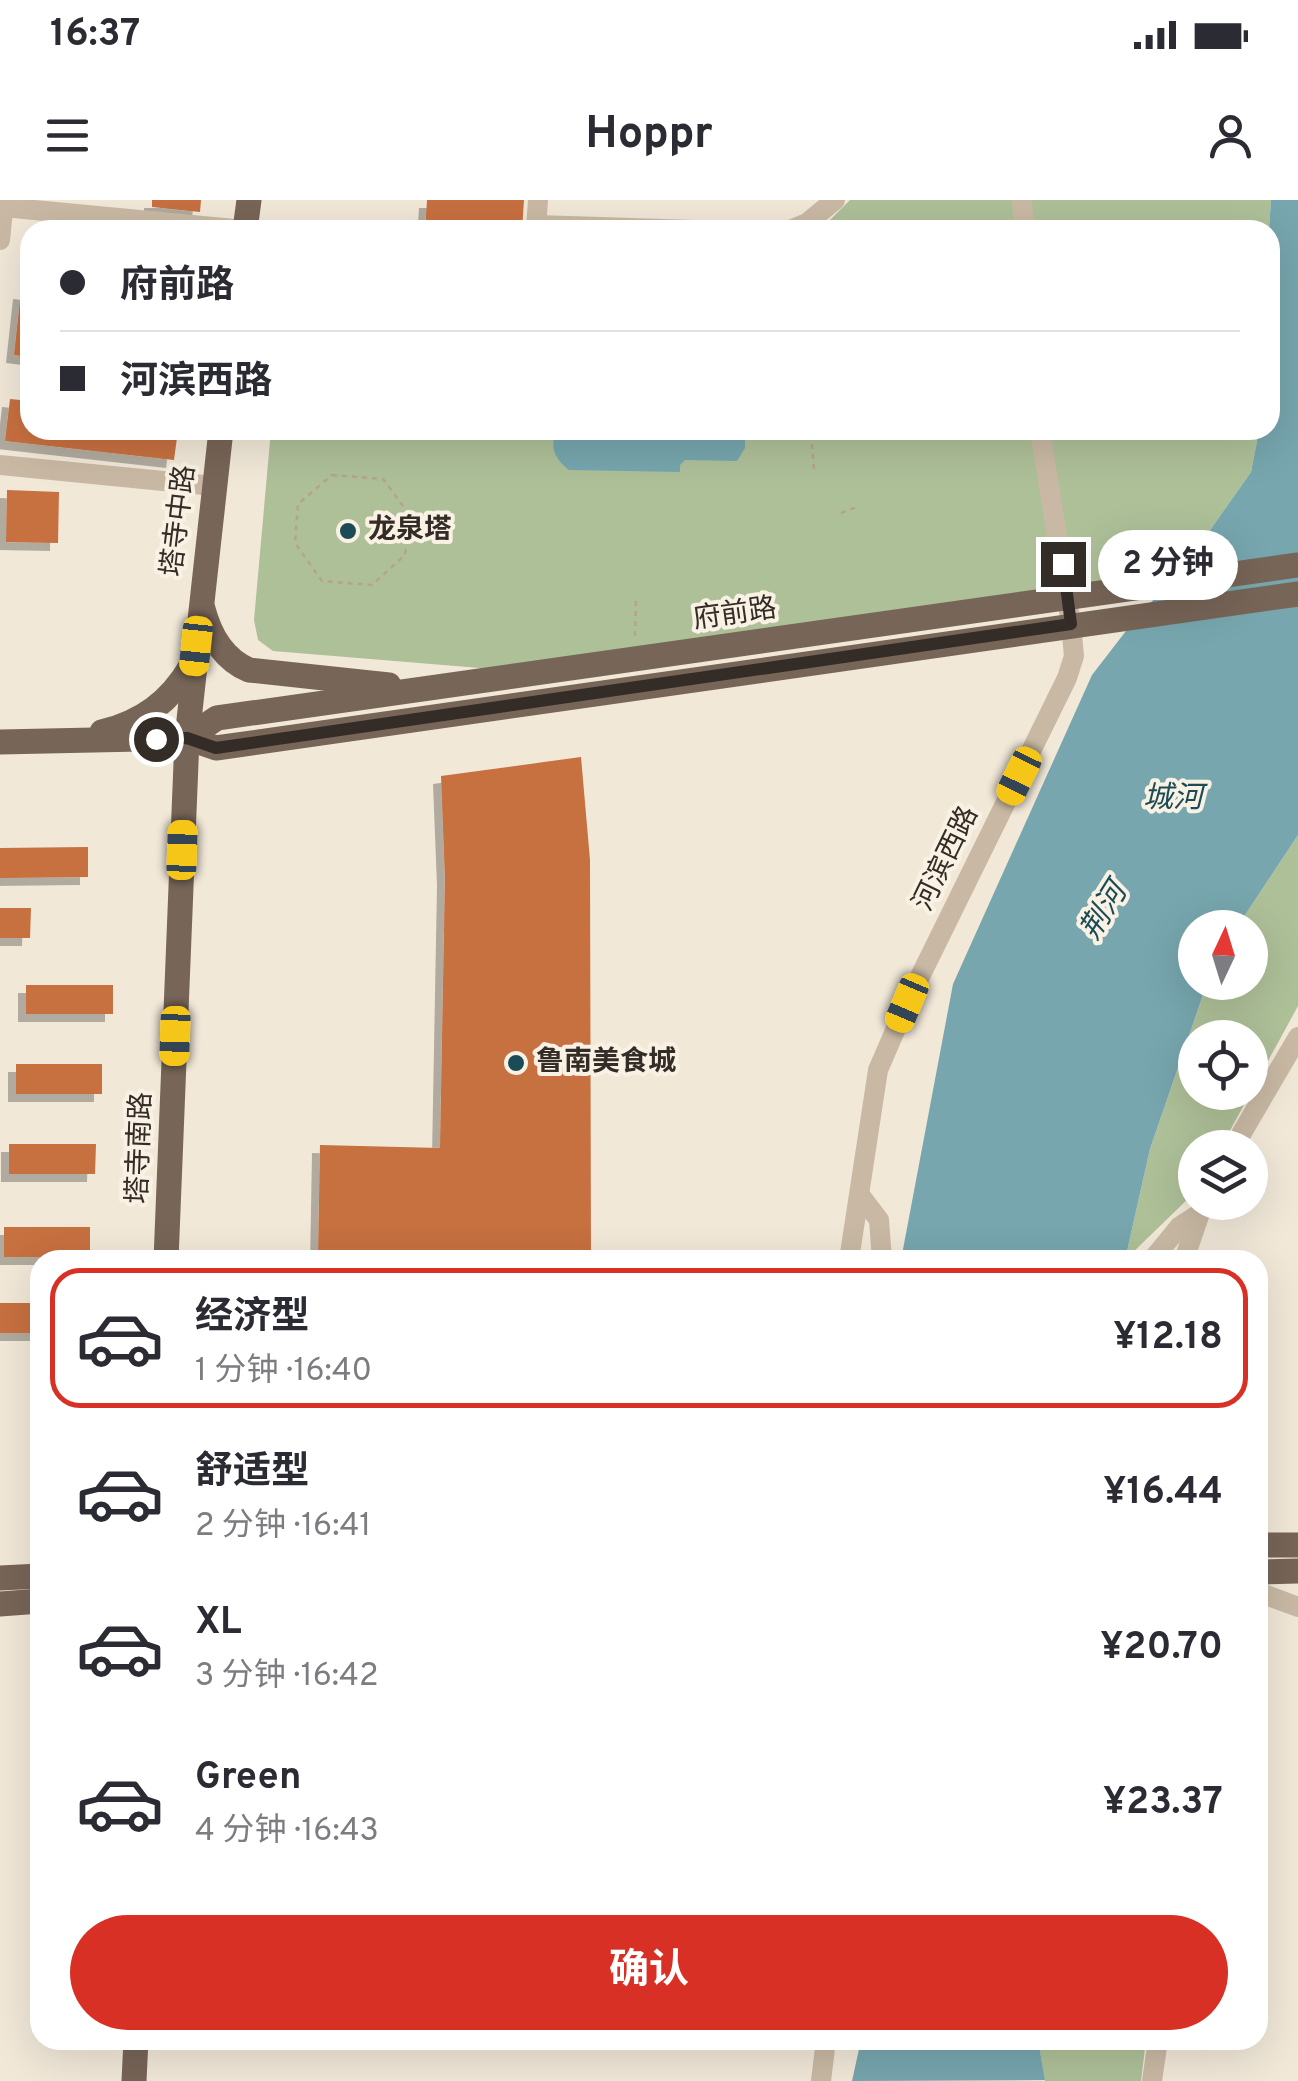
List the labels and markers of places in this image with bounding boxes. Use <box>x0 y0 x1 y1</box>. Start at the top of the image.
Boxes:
place label: 龙泉塔 <box>368 513 452 549</box>
marker: 龙泉塔 <box>337 520 359 542</box>
place label: 鲁南美食城 <box>536 1045 676 1081</box>
marker: 鲁南美食城 <box>505 1052 527 1074</box>

